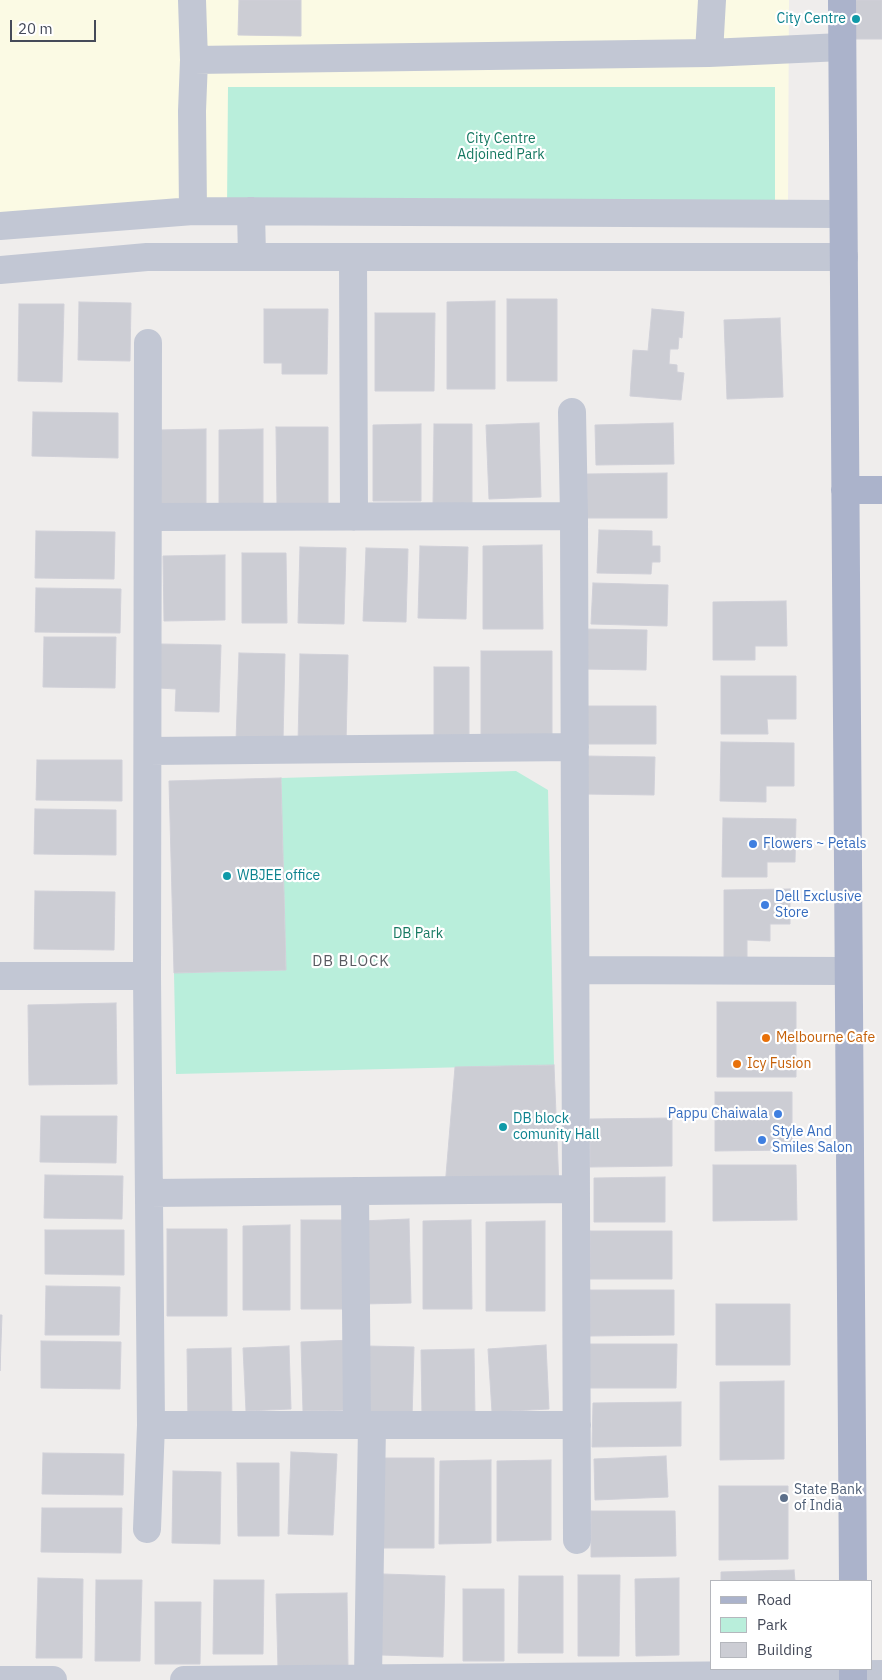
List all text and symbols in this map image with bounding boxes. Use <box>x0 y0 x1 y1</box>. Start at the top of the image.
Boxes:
scale bar <box>12 10 99 42</box>
place label: City Centre <box>777 11 846 27</box>
marker: City Centre <box>850 13 862 25</box>
text: 20 m <box>18 19 53 38</box>
park label: City Centre Adjoined Park <box>457 131 545 164</box>
place label: Flowers ~ Petals <box>763 836 867 852</box>
marker: Flowers ~ Petals <box>747 838 759 850</box>
place label: WBJEE office <box>237 868 320 884</box>
marker: WBJEE office <box>221 870 233 882</box>
place label: Dell Exclusive Store <box>775 889 862 922</box>
marker: Dell Exclusive Store <box>759 899 771 911</box>
park label: DB Park <box>393 926 443 942</box>
district label: DB BLOCK <box>311 953 391 971</box>
place label: Melbourne Cafe <box>776 1030 875 1046</box>
marker: Melbourne Cafe <box>760 1032 772 1044</box>
place label: Icy Fusion <box>747 1056 811 1072</box>
marker: Icy Fusion <box>731 1058 743 1070</box>
place label: Pappu Chaiwala <box>668 1106 768 1122</box>
marker: Pappu Chaiwala <box>772 1108 784 1120</box>
place label: DB block comunity Hall <box>513 1111 600 1144</box>
marker: DB block comunity Hall <box>497 1121 509 1133</box>
place label: Style And Smiles Salon <box>772 1124 853 1156</box>
marker: Style And Smiles Salon <box>756 1134 768 1146</box>
place label: State Bank of India <box>794 1482 862 1514</box>
marker: State Bank of India <box>778 1492 790 1504</box>
legend <box>710 1580 872 1670</box>
text: Road <box>757 1590 792 1609</box>
text: Park <box>757 1615 787 1634</box>
text: Building <box>757 1640 812 1659</box>

